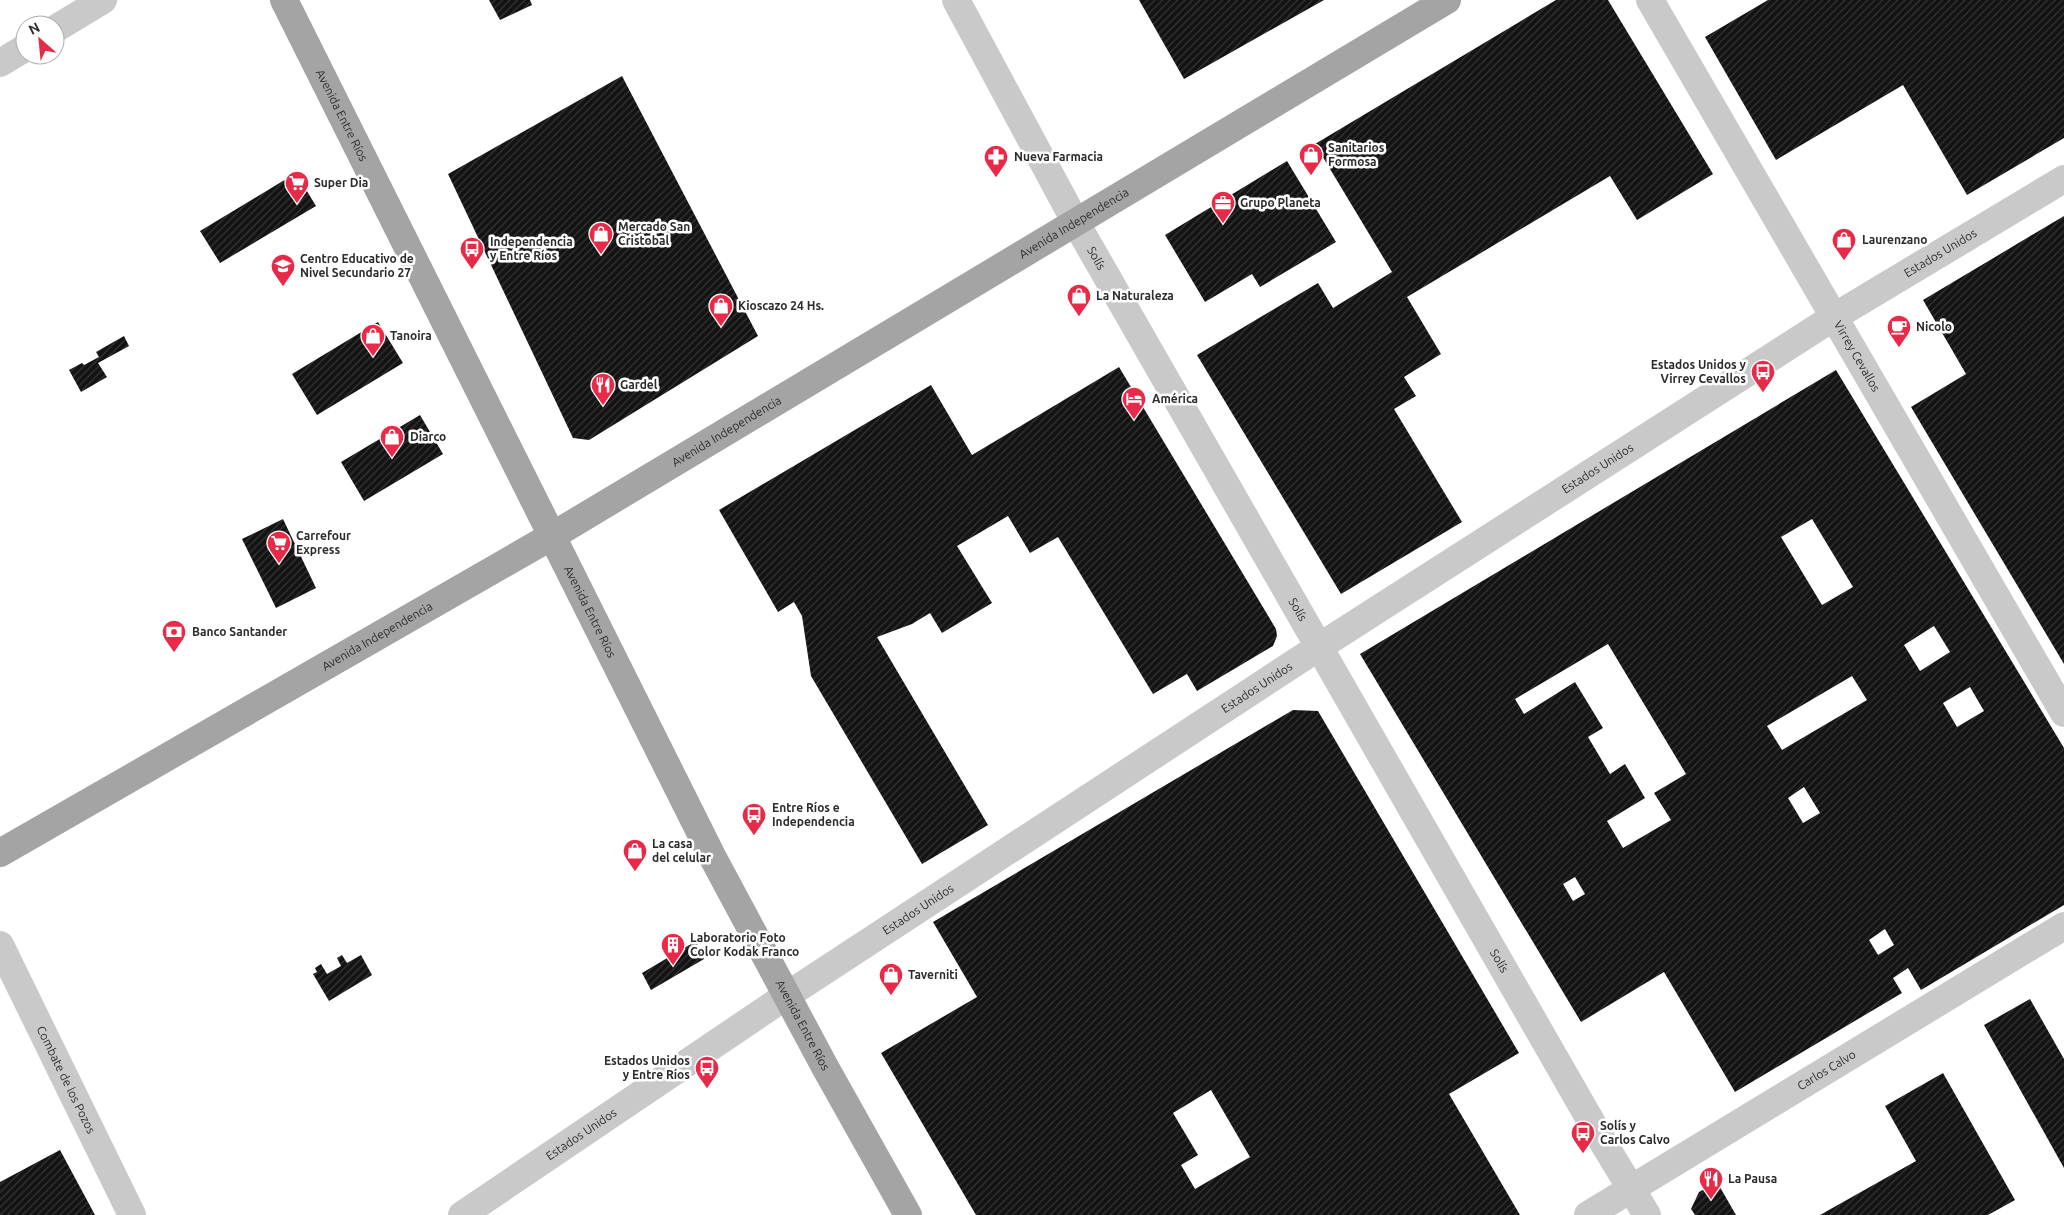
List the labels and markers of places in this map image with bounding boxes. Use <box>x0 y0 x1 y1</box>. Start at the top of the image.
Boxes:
place label: Sanitarios Formosa <box>1328 141 1385 168</box>
shop icon: Sanitarios Formosa <box>1298 142 1324 176</box>
pharmacy icon: Nueva Farmacia <box>983 144 1009 178</box>
place label: Nueva Farmacia <box>1014 150 1103 163</box>
supermarket icon: Super Dia <box>284 170 310 204</box>
place label: Super Dia <box>314 176 368 189</box>
office icon: Grupo Planeta <box>1210 190 1236 224</box>
place label: Grupo Planeta <box>1240 196 1321 209</box>
place label: Mercado San Cristobal <box>618 220 690 247</box>
shop icon: Mercado San Cristobal <box>588 221 614 255</box>
shop icon: Laurenzano <box>1831 227 1857 261</box>
place label: Laurenzano <box>1862 233 1928 246</box>
place label: Independencia y Entre Ríos <box>490 235 573 262</box>
bus stop icon: Independencia y Entre Ríos <box>459 236 485 270</box>
place label: Centro Educativo de Nivel Secundario 27 <box>300 252 414 279</box>
school or university icon: Centro Educativo de Nivel Secundario 27 <box>270 253 296 287</box>
shop icon: La Naturaleza <box>1066 283 1092 317</box>
place label: La Naturaleza <box>1096 289 1174 302</box>
shop icon: Kioscazo 24 Hs. <box>708 293 734 327</box>
place label: Kioscazo 24 Hs. <box>738 299 824 312</box>
cafe icon: Nicolo <box>1886 314 1912 348</box>
place label: Nicolo <box>1916 320 1952 333</box>
shop icon: Tanoira <box>360 323 386 357</box>
place label: Tanoira <box>390 329 432 342</box>
place label: Estados Unidos y Virrey Cevallos <box>1651 358 1747 385</box>
bus stop icon: Estados Unidos y Virrey Cevallos <box>1750 359 1776 393</box>
restaurant icon: Gardel <box>590 372 616 406</box>
place label: Gardel <box>620 378 658 391</box>
hotel icon: América <box>1121 386 1147 420</box>
place label: América <box>1152 392 1198 405</box>
shop icon: Diarco <box>379 424 405 458</box>
place label: Diarco <box>410 430 446 443</box>
place label: Carrefour Express <box>296 529 351 556</box>
supermarket icon: Carrefour Express <box>266 530 292 564</box>
bank icon: Banco Santander <box>161 619 187 653</box>
place label: Banco Santander <box>192 625 287 638</box>
place label: Entre Ríos e Independencia <box>772 801 855 828</box>
bus stop icon: Entre Ríos e Independencia <box>741 802 767 836</box>
place label: La casa del celular <box>652 837 711 864</box>
shop icon: La casa del celular <box>622 838 648 872</box>
place label: Laboratorio Foto Color Kodak Franco <box>690 931 799 958</box>
building icon: Laboratorio Foto Color Kodak Franco <box>660 932 686 966</box>
shop icon: Taverniti <box>878 962 904 996</box>
place label: Taverniti <box>908 968 958 981</box>
place label: Estados Unidos y Entre Ríos <box>604 1054 690 1081</box>
bus stop icon: Estados Unidos y Entre Ríos <box>694 1055 720 1089</box>
place label: Solís y Carlos Calvo <box>1600 1119 1670 1146</box>
bus stop icon: Solís y Carlos Calvo <box>1570 1120 1596 1154</box>
restaurant icon: La Pausa <box>1698 1166 1724 1200</box>
place label: La Pausa <box>1728 1172 1777 1185</box>

